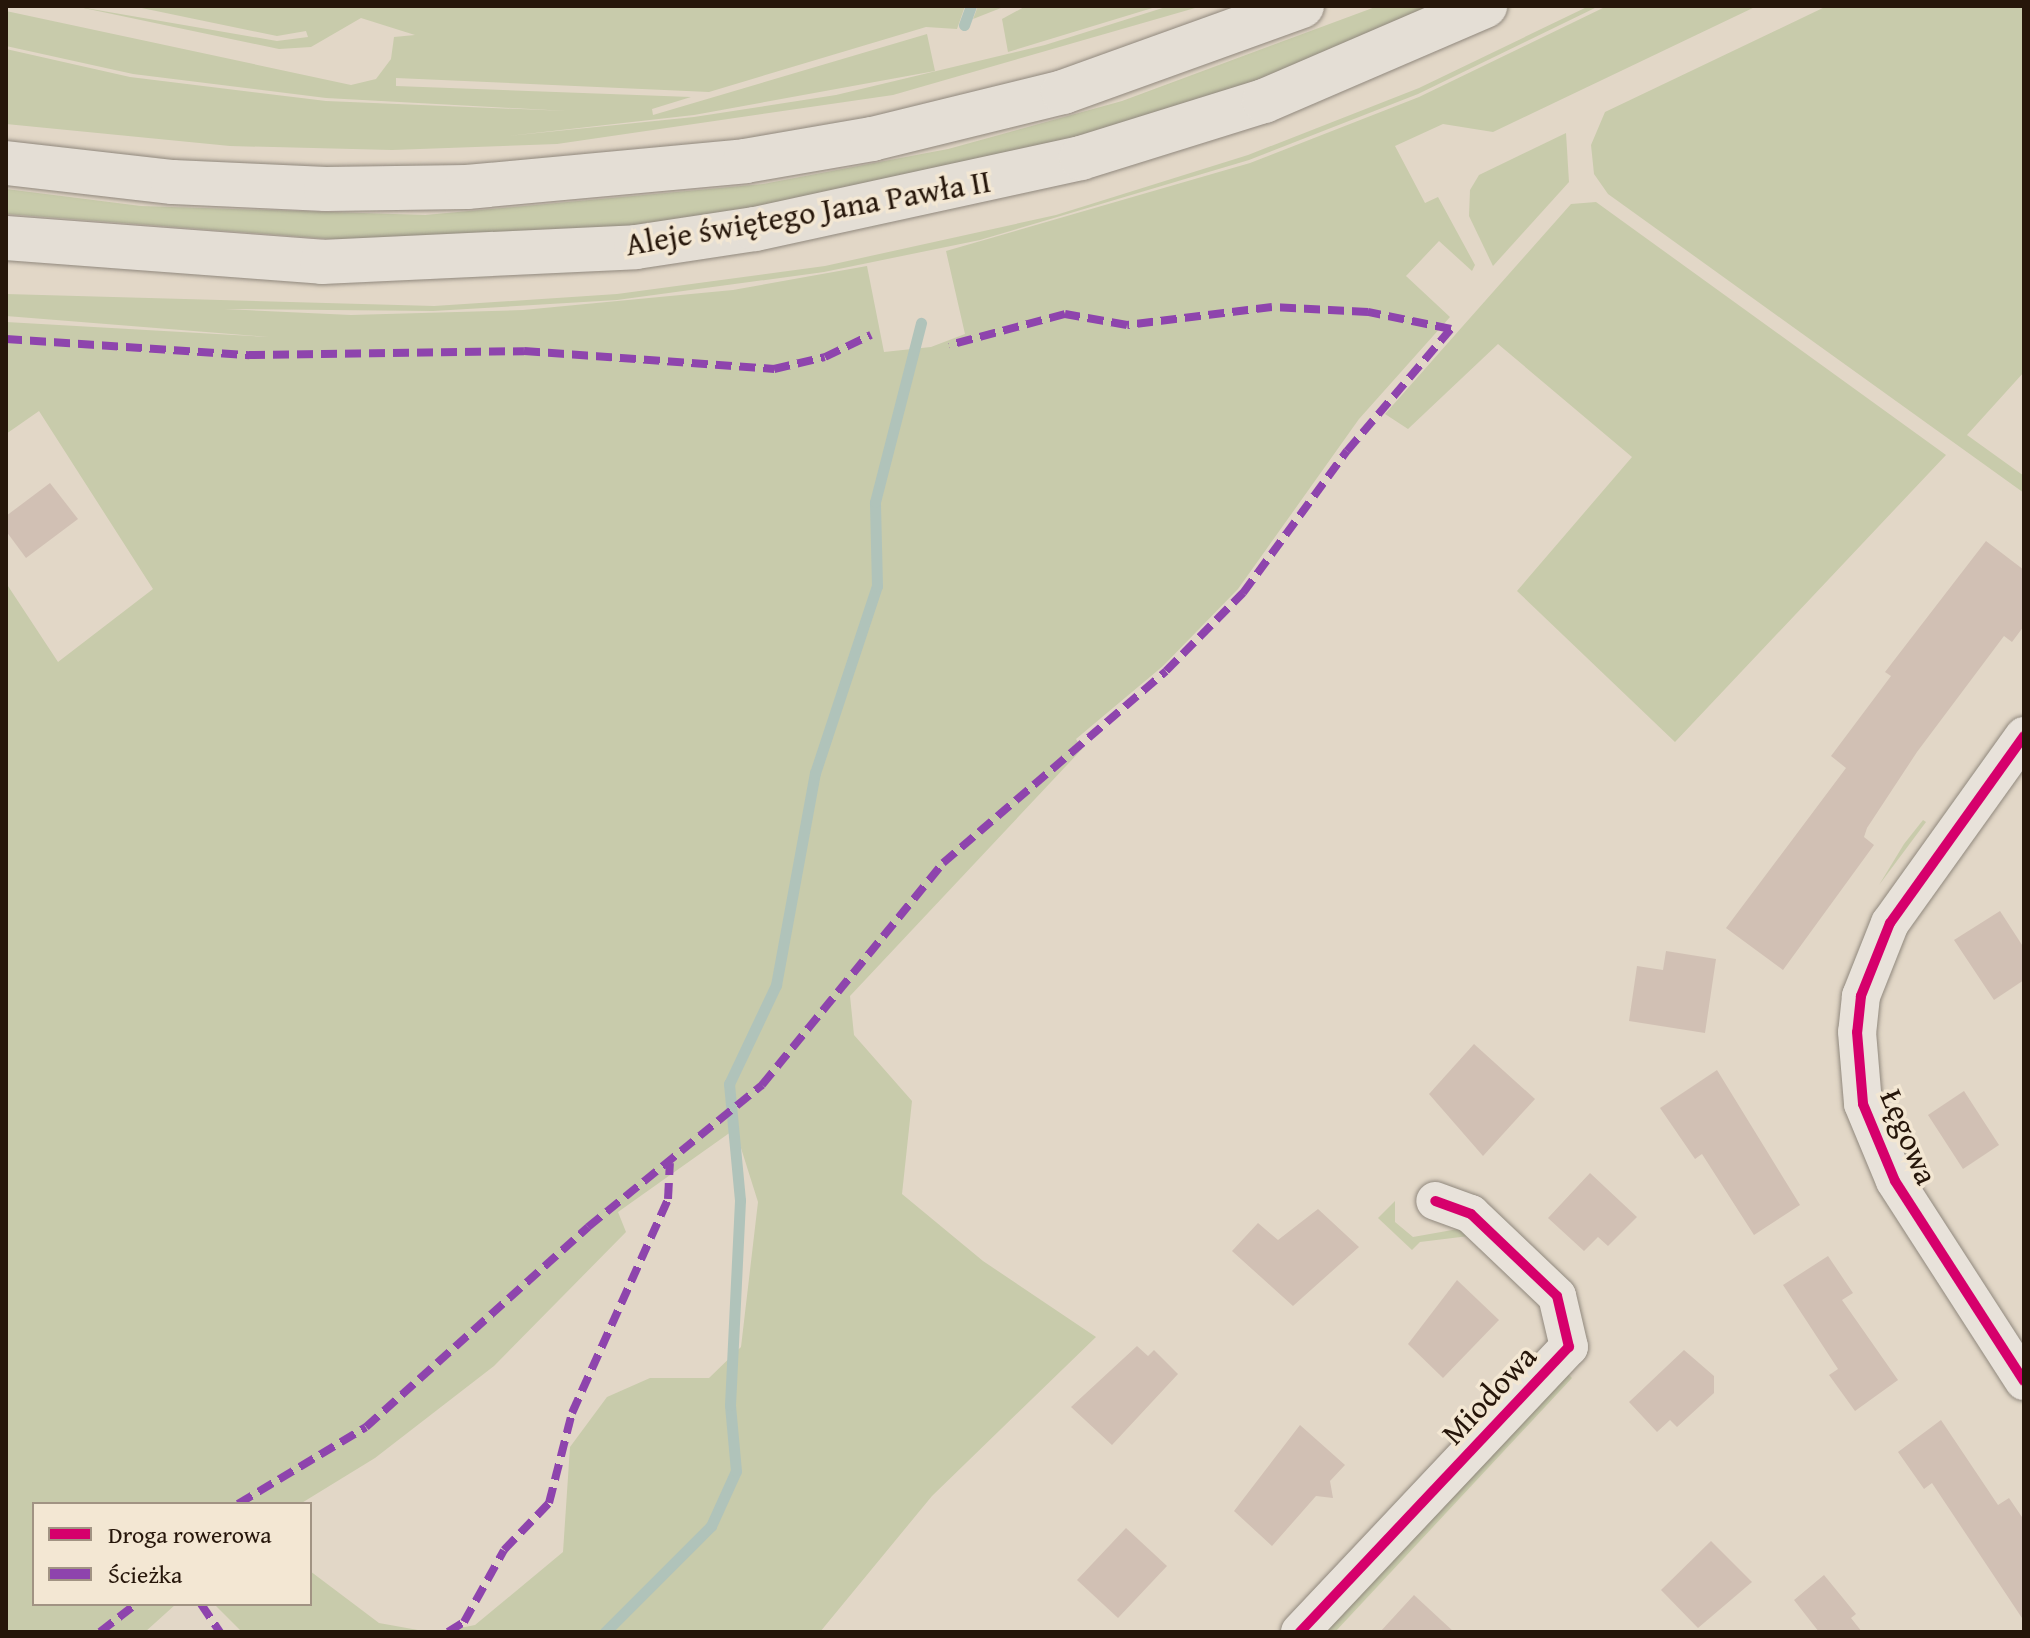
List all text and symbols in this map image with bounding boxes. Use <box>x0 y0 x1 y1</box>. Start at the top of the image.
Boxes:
street label: Aleje świętego Jana Pawła II <box>622 162 994 264</box>
street label: Łęgowa <box>1872 1084 1946 1190</box>
street label: Miodowa <box>1433 1337 1545 1453</box>
legend <box>32 1502 312 1606</box>
text: Droga rowerowa <box>108 1517 272 1552</box>
text: Ścieżka <box>108 1557 182 1592</box>

